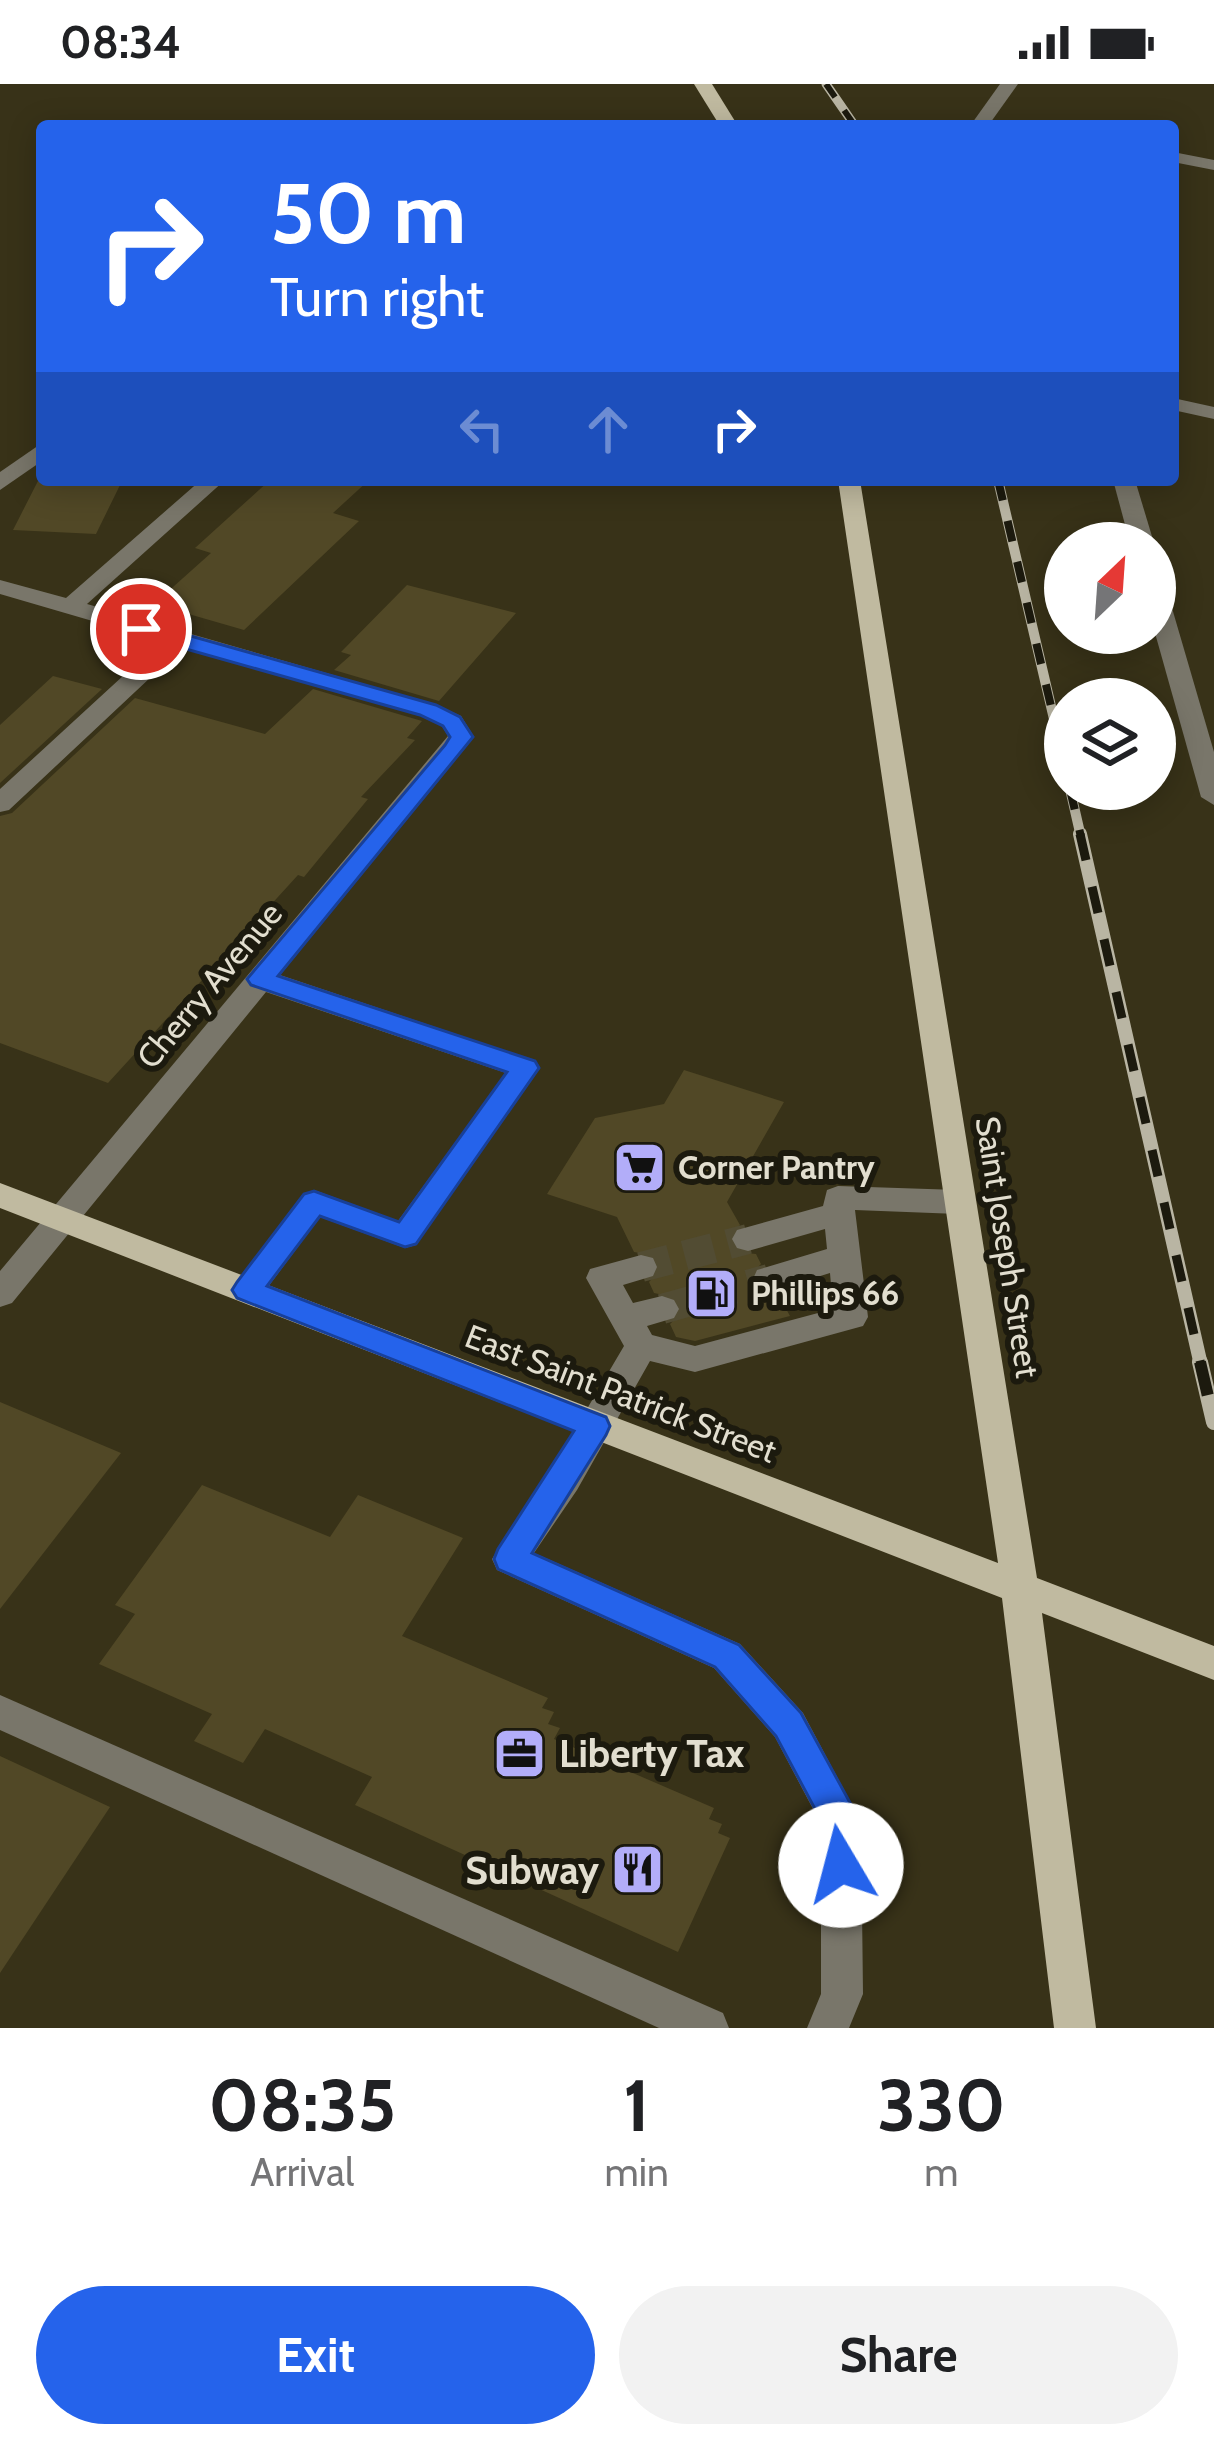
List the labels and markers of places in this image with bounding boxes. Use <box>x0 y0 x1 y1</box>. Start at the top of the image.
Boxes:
pin <box>90 578 192 680</box>
supermarket icon: Corner Pantry <box>611 1139 667 1195</box>
place label: Corner Pantry <box>678 1147 875 1187</box>
fuel station icon: Phillips 66 <box>684 1265 740 1321</box>
place label: Phillips 66 <box>751 1273 899 1313</box>
office icon: Liberty Tax <box>492 1725 548 1781</box>
place label: Liberty Tax <box>559 1729 744 1777</box>
restaurant icon: Subway <box>610 1842 666 1898</box>
place label: Subway <box>465 1846 599 1894</box>

